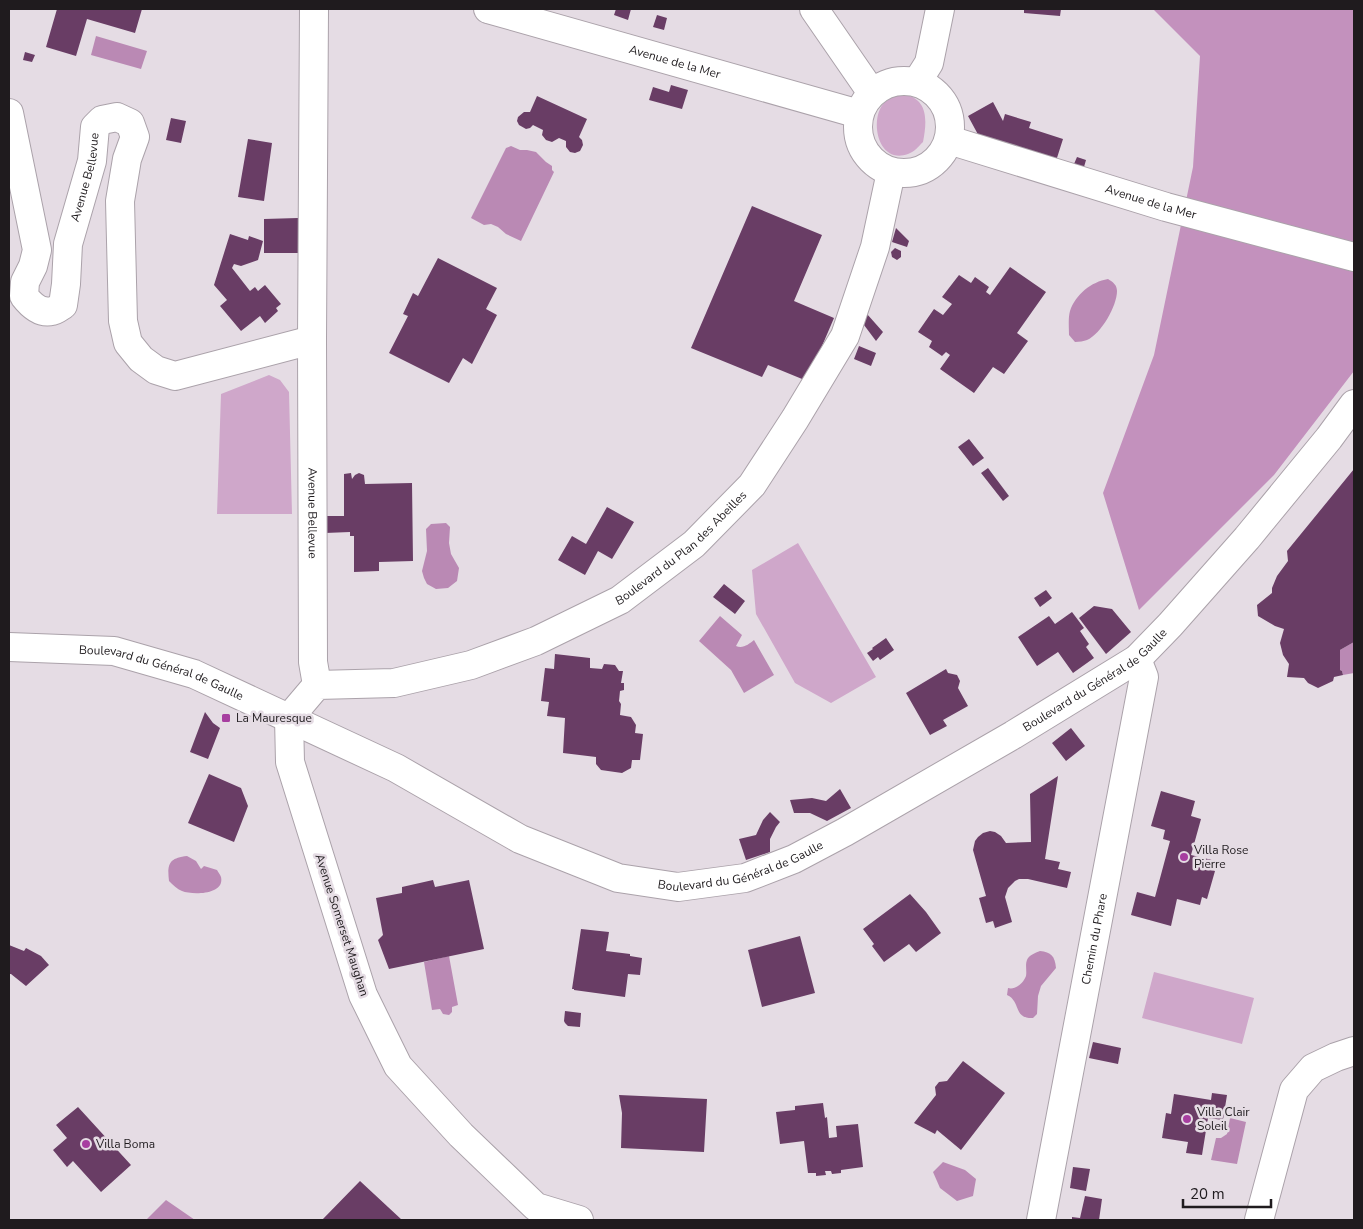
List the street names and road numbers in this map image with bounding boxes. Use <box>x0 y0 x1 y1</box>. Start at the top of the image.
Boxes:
street label: Avenue de la Mer <box>627 41 723 83</box>
street label: Avenue Bellevue <box>67 132 102 224</box>
street label: Avenue de la Mer <box>1103 181 1199 223</box>
street label: Avenue Bellevue <box>304 467 321 559</box>
street label: Boulevard du Plan des Abeilles <box>613 487 750 609</box>
street label: Boulevard du Général de Gaulle <box>1020 625 1170 735</box>
street label: Boulevard du Général de Gaulle <box>78 642 246 704</box>
street label: Boulevard du Général de Gaulle <box>657 837 826 895</box>
street label: Avenue Somerset Maughan <box>311 852 373 998</box>
street label: Chemin du Phare <box>1078 892 1111 986</box>

